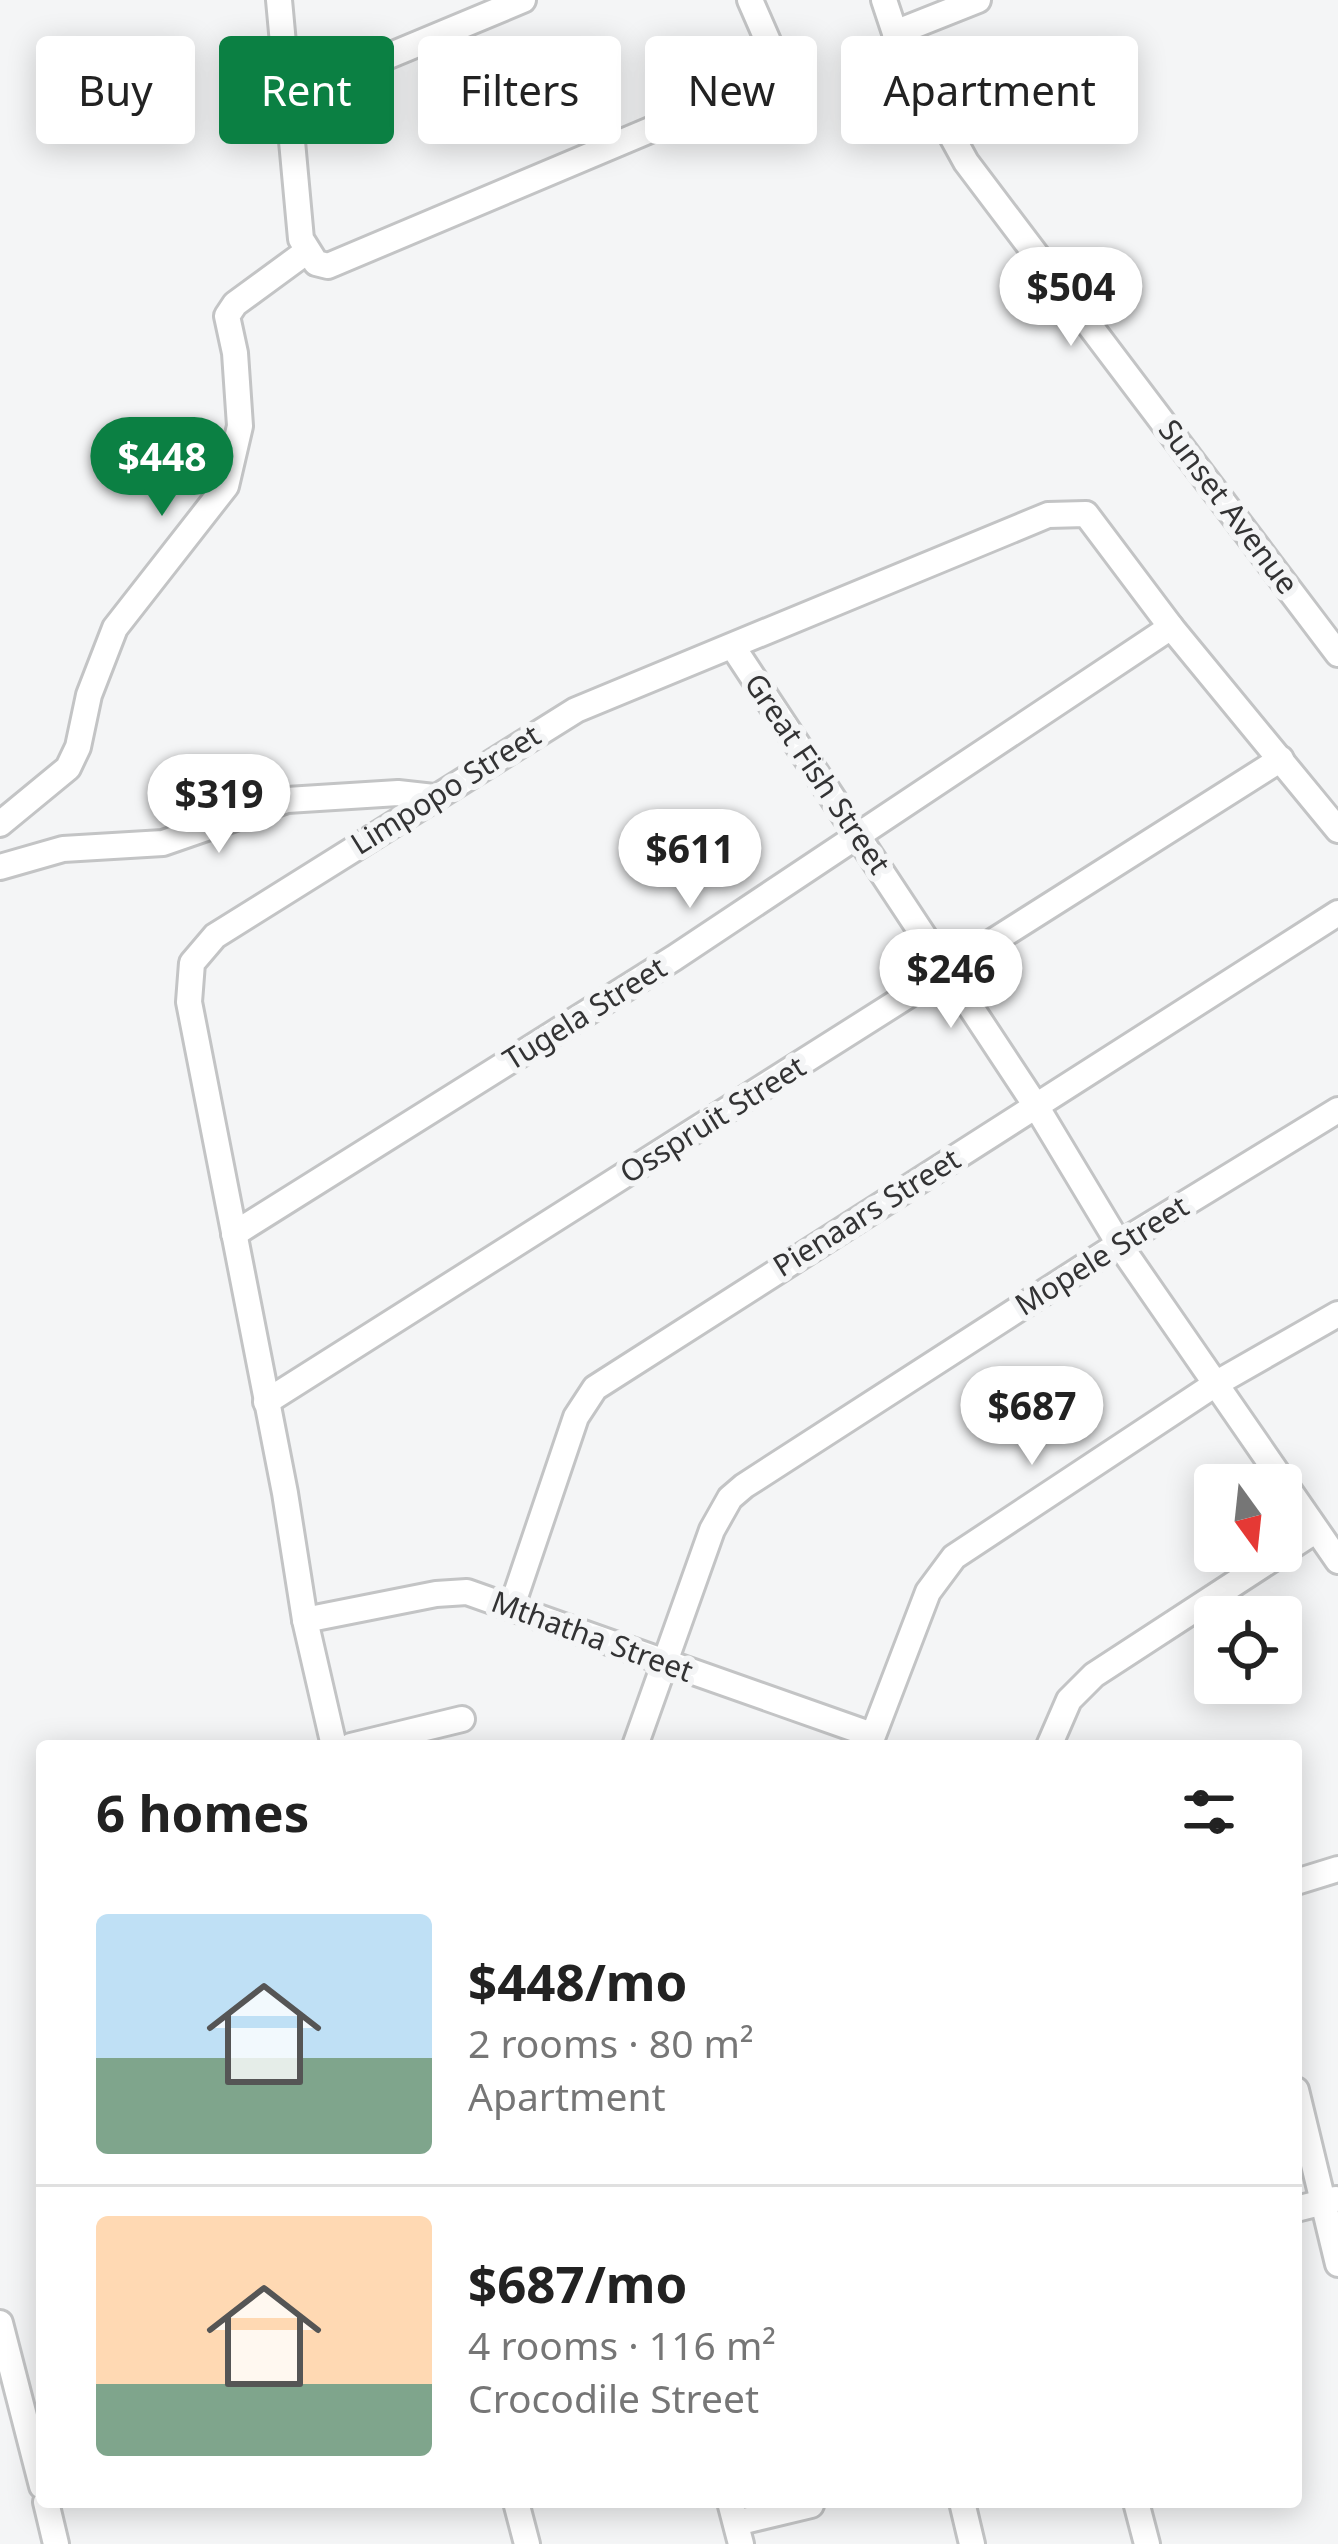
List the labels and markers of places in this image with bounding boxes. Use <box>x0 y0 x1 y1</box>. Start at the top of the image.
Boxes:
pin: $504 <box>1000 247 1142 349</box>
pin: $448 <box>91 417 233 519</box>
pin: $319 <box>148 754 290 856</box>
pin: $611 <box>619 809 761 911</box>
pin: $246 <box>880 929 1022 1031</box>
pin: $687 <box>961 1366 1103 1468</box>

